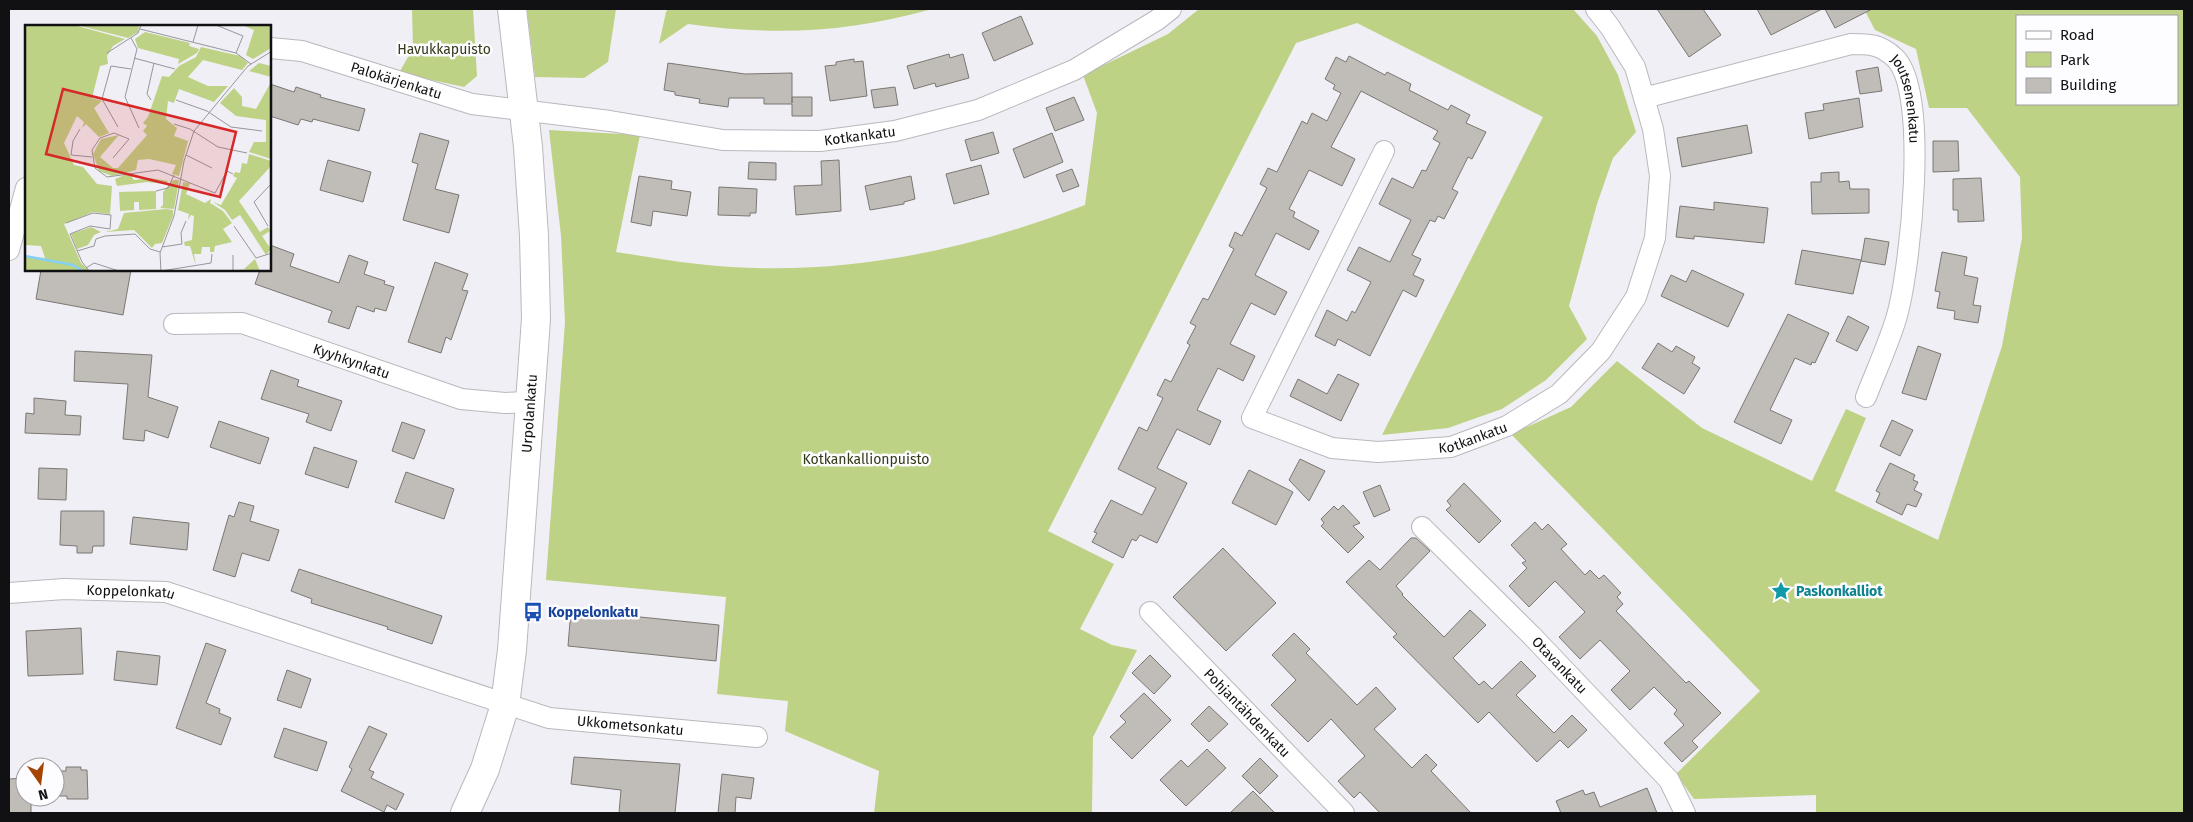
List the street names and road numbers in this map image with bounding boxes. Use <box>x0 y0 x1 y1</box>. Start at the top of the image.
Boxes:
street label: Joutsenenkatu <box>1887 50 1923 144</box>
street label: Palokärjenkatu <box>349 58 444 103</box>
street label: Kotkankatu <box>823 123 897 149</box>
street label: Kyyhkynkatu <box>311 340 392 382</box>
street label: Urpolankatu <box>518 373 540 453</box>
street label: Kotkankatu <box>1438 418 1510 456</box>
street label: Koppelonkatu <box>86 581 177 603</box>
street label: Otavankatu <box>1529 633 1591 697</box>
street label: Pohjantähdenkatu <box>1201 665 1294 761</box>
street label: Ukkometsonkatu <box>576 712 684 739</box>

